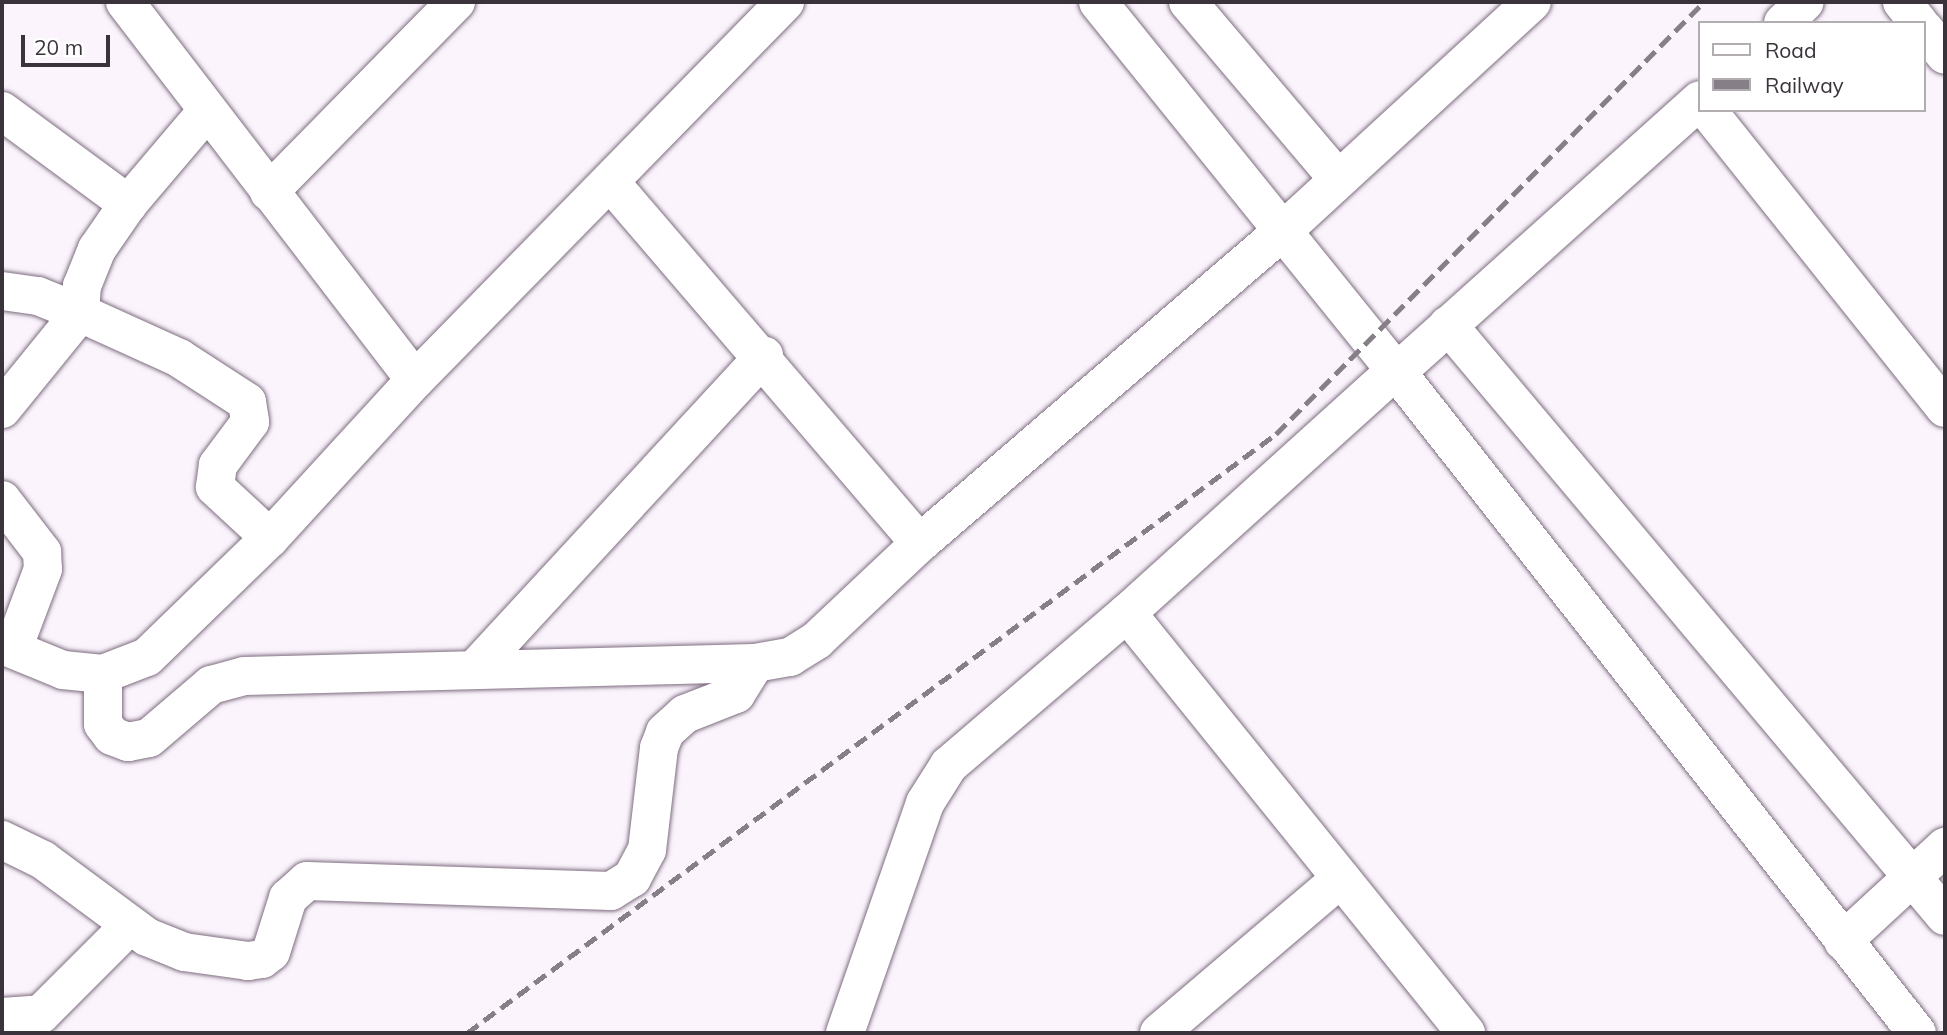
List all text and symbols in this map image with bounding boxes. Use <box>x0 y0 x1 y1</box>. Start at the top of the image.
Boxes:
scale bar <box>24 21 114 65</box>
legend <box>1699 21 1926 112</box>
text: 20 m <box>34 34 83 60</box>
text: Road <box>1765 37 1816 63</box>
text: Railway <box>1765 72 1844 98</box>

